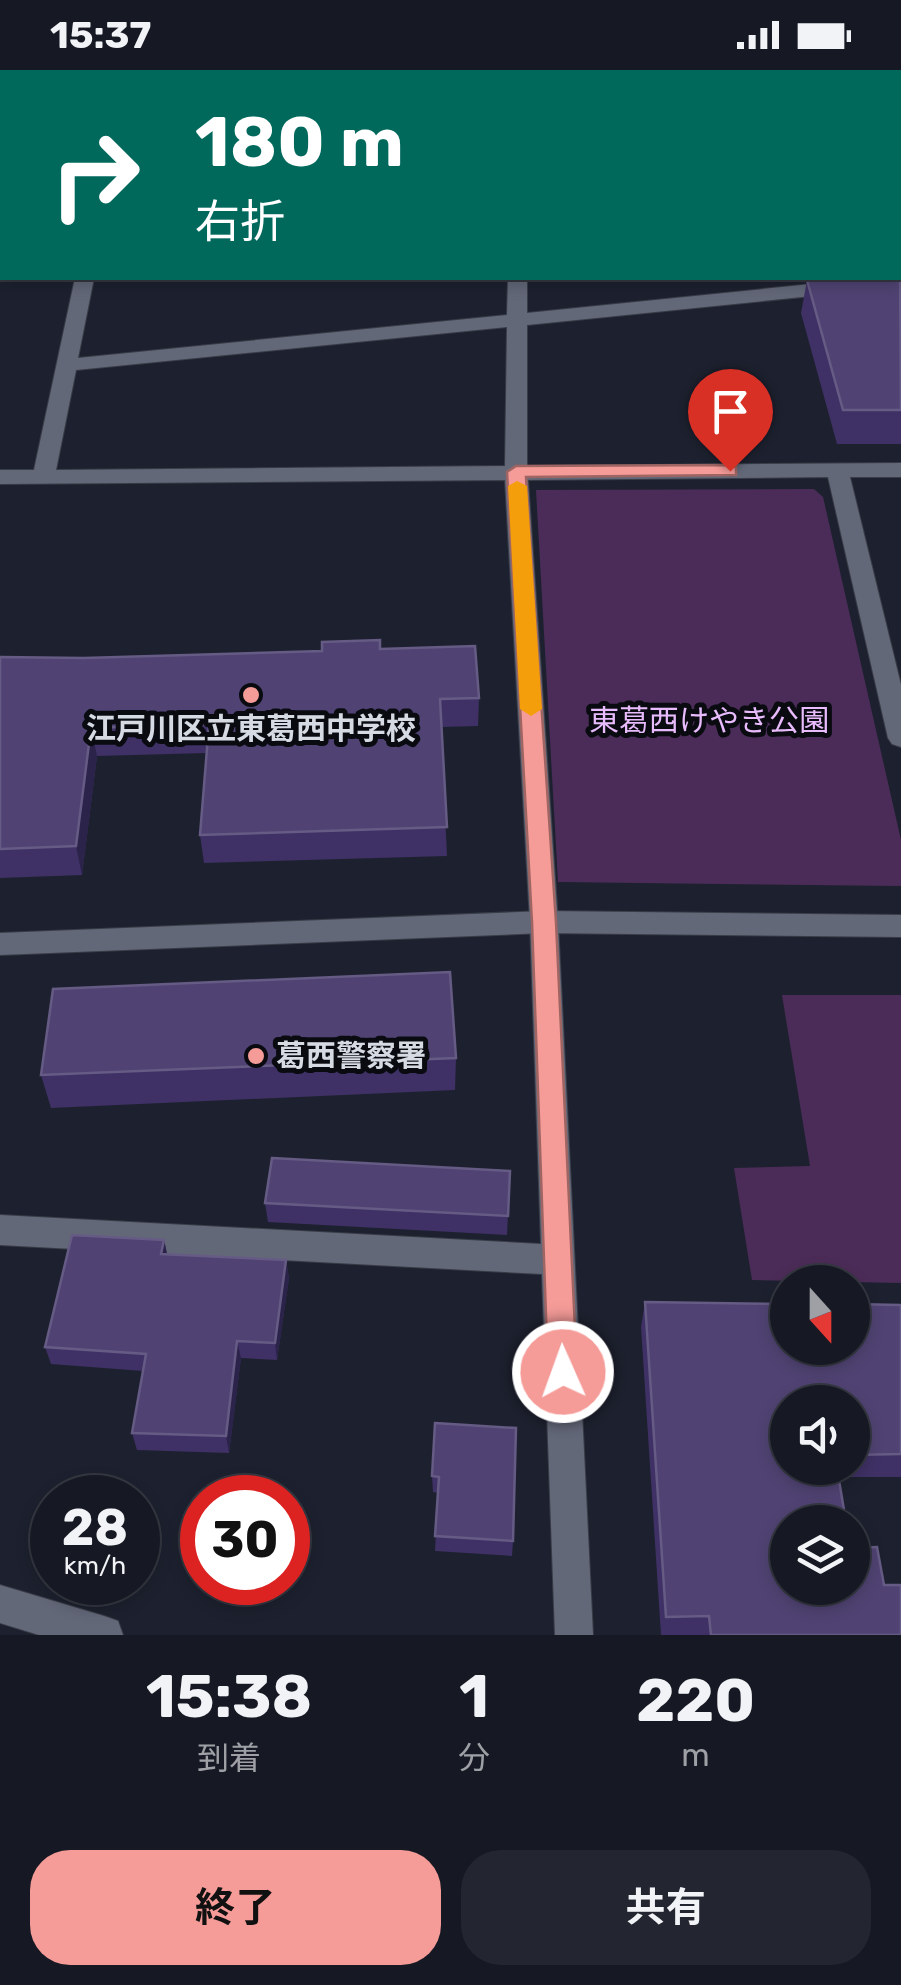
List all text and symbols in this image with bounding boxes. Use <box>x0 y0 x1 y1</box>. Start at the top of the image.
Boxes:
text: 15:37 <box>50 12 151 58</box>
text: 180 m <box>195 101 404 184</box>
icon: right <box>30 110 160 240</box>
text: 右折 <box>195 195 285 248</box>
pin <box>688 369 773 472</box>
icon: arrive <box>703 384 758 439</box>
marker: 江戸川区立東葛西中学校 <box>240 684 262 706</box>
park label: 東葛西けやき公園 <box>589 703 829 739</box>
place label: 江戸川区立東葛西中学校 <box>86 711 416 747</box>
place label: 葛西警察署 <box>276 1038 426 1074</box>
marker: 葛西警察署 <box>245 1045 267 1067</box>
north arrow <box>770 1265 870 1365</box>
map controls <box>770 1265 870 1605</box>
position arrow <box>511 1320 615 1424</box>
button: sound <box>770 1385 870 1485</box>
speed limit sign: 30 <box>180 1475 310 1605</box>
text: 28 <box>62 1498 128 1558</box>
button: layers <box>770 1505 870 1605</box>
text: km/h <box>64 1551 126 1580</box>
text: 15:38 <box>146 1661 312 1732</box>
text: 1 <box>459 1661 489 1732</box>
text: 220 <box>636 1665 755 1736</box>
text: m <box>681 1736 710 1774</box>
text: 到着 <box>197 1739 261 1777</box>
text: 分 <box>458 1739 490 1777</box>
button: 終了 <box>30 1850 441 1965</box>
button: 共有 <box>461 1850 871 1965</box>

